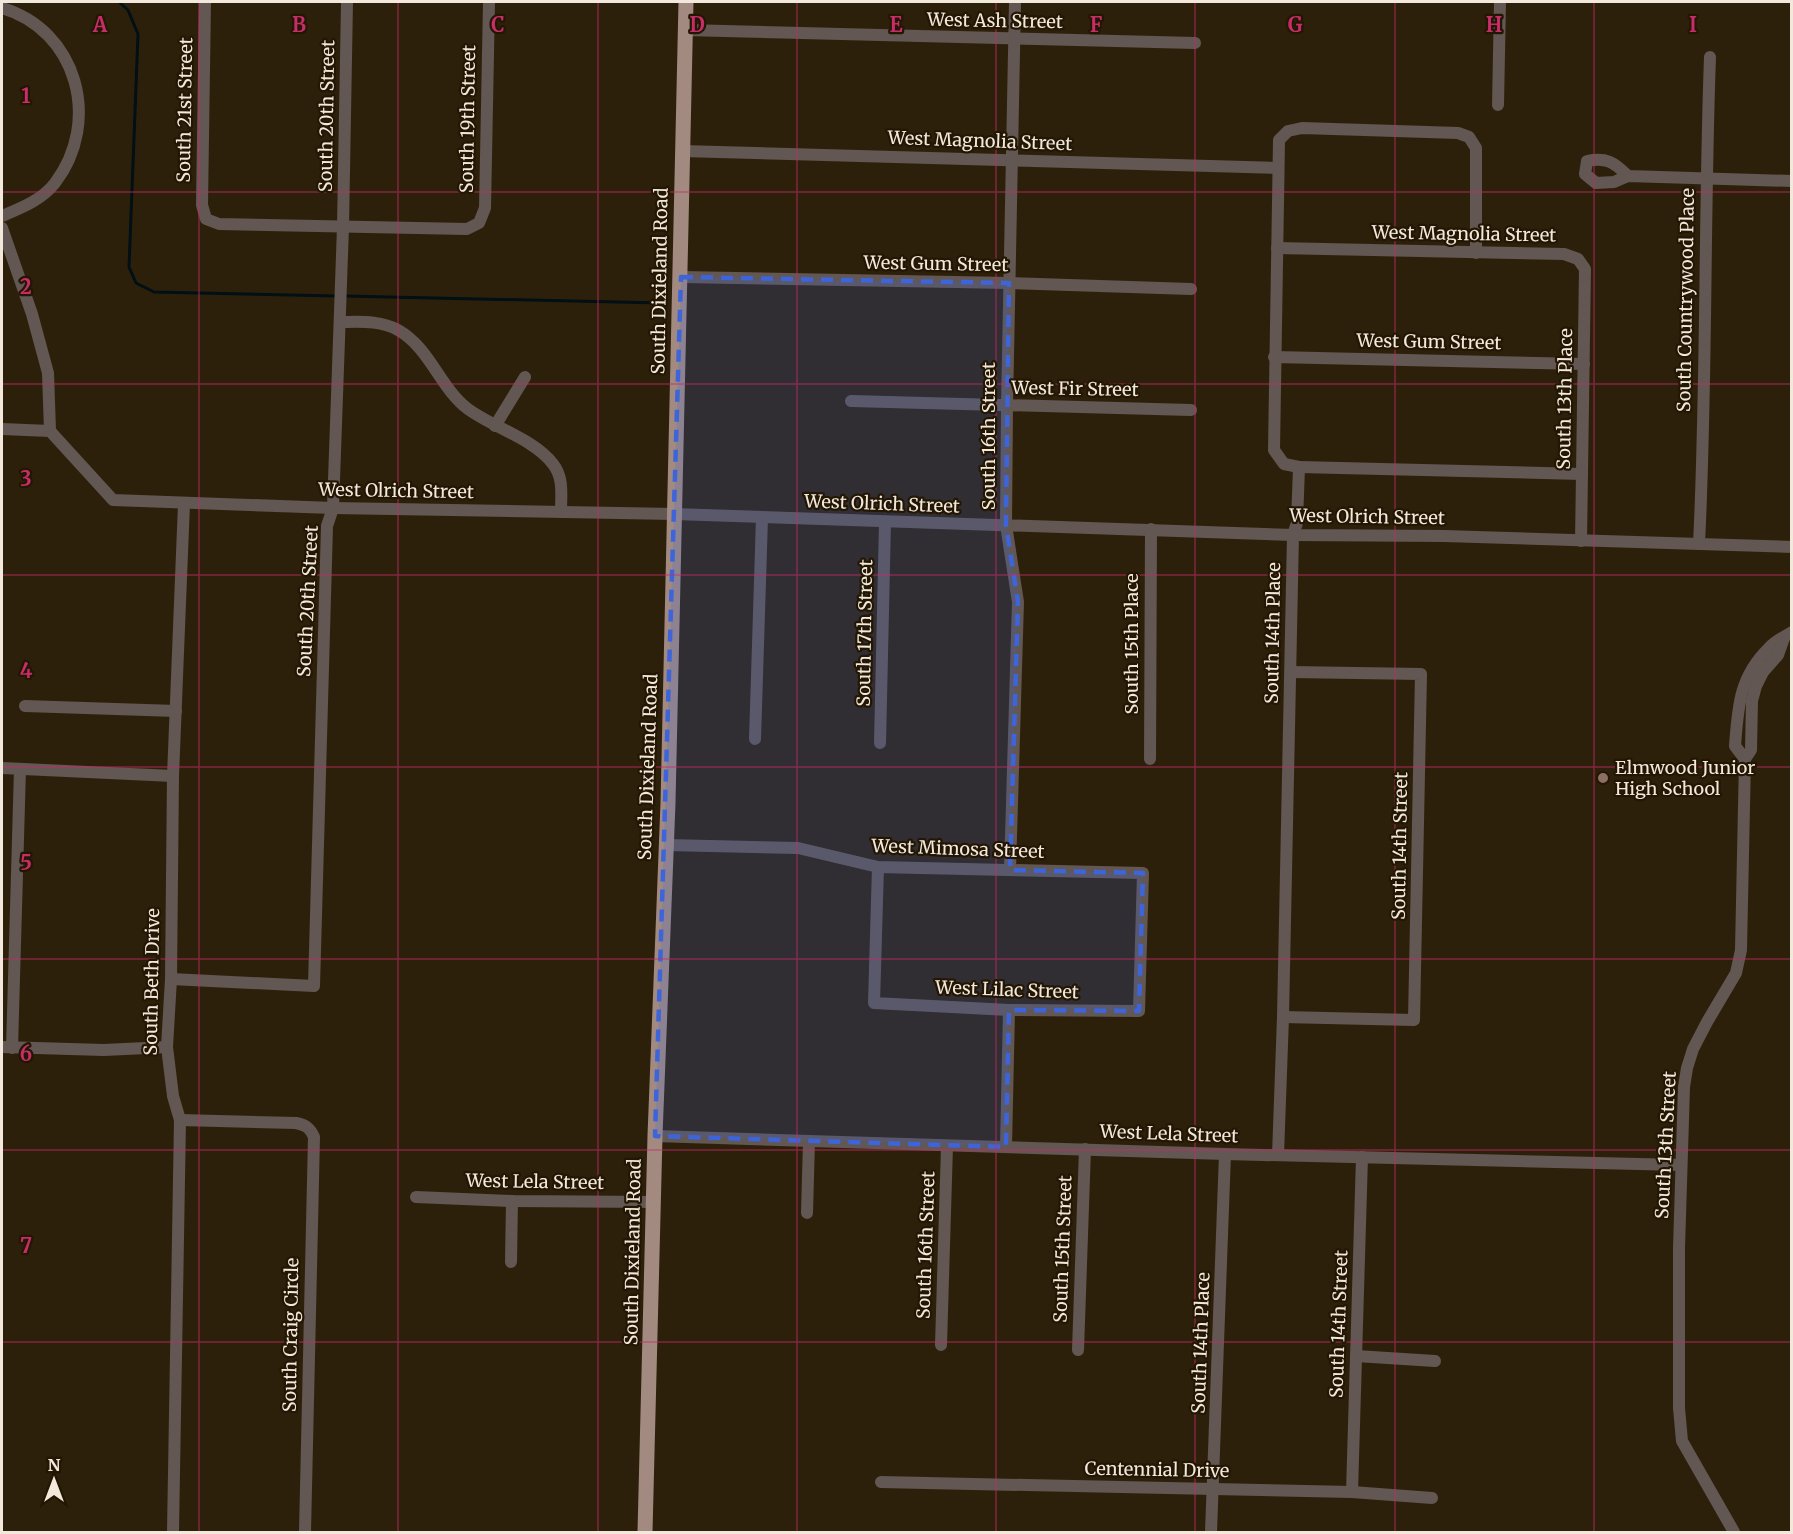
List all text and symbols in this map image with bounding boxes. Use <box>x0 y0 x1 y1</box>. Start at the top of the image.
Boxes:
street label: West Ash Street <box>926 8 1063 33</box>
text: A <box>92 12 108 37</box>
text: B <box>292 12 306 37</box>
text: C <box>491 12 505 37</box>
text: D <box>689 12 705 37</box>
text: E <box>889 12 903 37</box>
text: F <box>1090 12 1103 37</box>
text: G <box>1288 12 1303 37</box>
text: H <box>1486 12 1502 37</box>
text: I <box>1689 12 1697 37</box>
street label: South 21st Street <box>172 37 197 183</box>
street label: South 20th Street <box>314 40 339 192</box>
street label: South 19th Street <box>455 45 480 193</box>
text: 1 <box>21 83 31 108</box>
street label: West Magnolia Street <box>886 126 1073 155</box>
street label: South Dixieland Road <box>646 187 673 375</box>
street label: South Countrywood Place <box>1672 188 1699 412</box>
street label: West Magnolia Street <box>1371 220 1556 247</box>
street label: West Gum Street <box>863 251 1009 276</box>
text: 2 <box>20 274 32 299</box>
street label: South 13th Place <box>1552 328 1577 470</box>
street label: West Gum Street <box>1356 329 1502 354</box>
street label: South 16th Street <box>977 362 1000 510</box>
street label: West Fir Street <box>1010 376 1139 401</box>
text: 3 <box>20 466 32 491</box>
street label: West Olrich Street <box>317 478 474 503</box>
street label: West Olrich Street <box>803 489 960 518</box>
street label: West Olrich Street <box>1288 504 1445 529</box>
street label: South 20th Street <box>292 524 323 678</box>
street label: South 17th Street <box>852 559 877 707</box>
street label: South 14th Place <box>1260 562 1285 704</box>
street label: South 15th Place <box>1120 573 1143 715</box>
text: 4 <box>20 658 33 683</box>
street label: South Dixieland Road <box>633 673 662 861</box>
place label: Elmwood Junior High School <box>1615 756 1755 800</box>
marker: Elmwood Junior High School <box>1596 771 1610 785</box>
street label: South 14th Street <box>1387 772 1412 920</box>
street label: West Mimosa Street <box>870 834 1045 863</box>
text: 5 <box>20 850 32 875</box>
street label: South Beth Drive <box>139 908 164 1056</box>
street label: West Lilac Street <box>934 975 1079 1004</box>
text: 6 <box>20 1041 32 1066</box>
street label: South 13th Street <box>1650 1071 1681 1219</box>
street label: West Lela Street <box>1098 1120 1239 1147</box>
street label: South Dixieland Road <box>619 1158 646 1346</box>
street label: West Lela Street <box>465 1169 604 1194</box>
street label: South 16th Street <box>911 1170 940 1319</box>
street label: South 15th Street <box>1048 1175 1077 1323</box>
text: 7 <box>20 1233 32 1258</box>
street label: South 14th Street <box>1324 1250 1353 1398</box>
street label: South Craig Circle <box>278 1258 303 1412</box>
street label: South 14th Place <box>1187 1272 1214 1414</box>
north arrow <box>24 1450 84 1510</box>
text: N <box>48 1455 61 1475</box>
street label: Centennial Drive <box>1084 1457 1230 1482</box>

